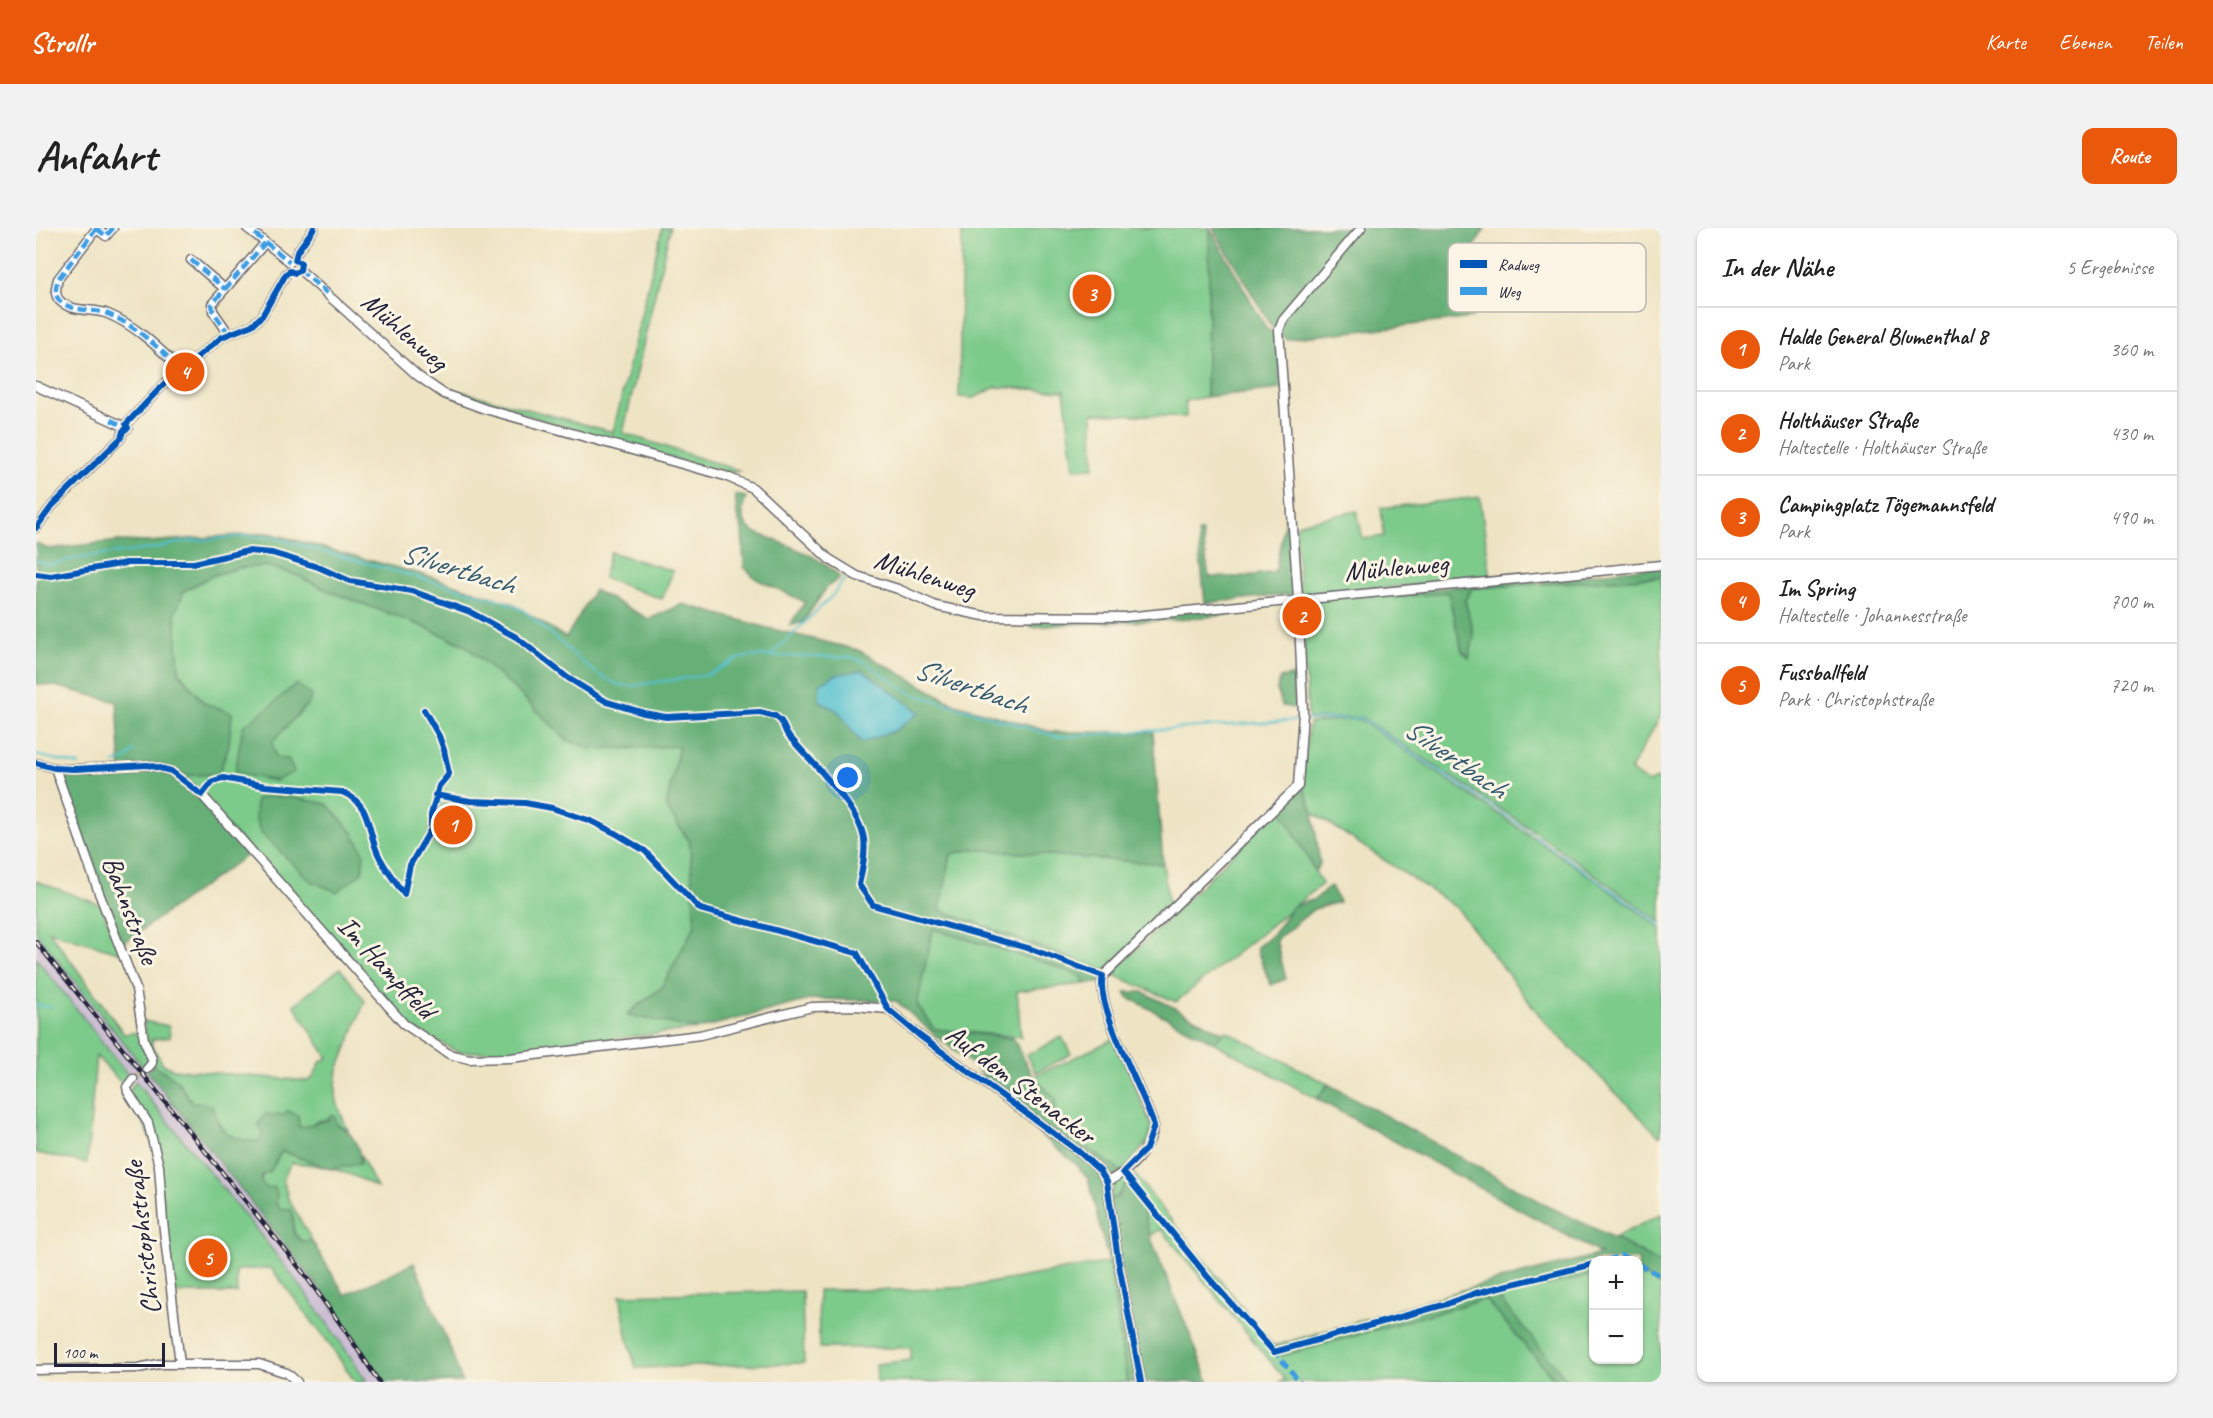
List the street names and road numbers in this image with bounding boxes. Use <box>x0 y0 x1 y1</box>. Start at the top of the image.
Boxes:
street label: Mühlenweg <box>354 284 457 379</box>
street label: Mühlenweg <box>870 541 982 607</box>
street label: Mühlenweg <box>1343 545 1451 589</box>
street label: Bahnstraße <box>94 851 168 971</box>
street label: Im Hampffeld <box>330 908 446 1029</box>
street label: Auf dem Stenacker <box>939 1016 1105 1153</box>
street label: Christophstraße <box>115 1157 169 1317</box>

